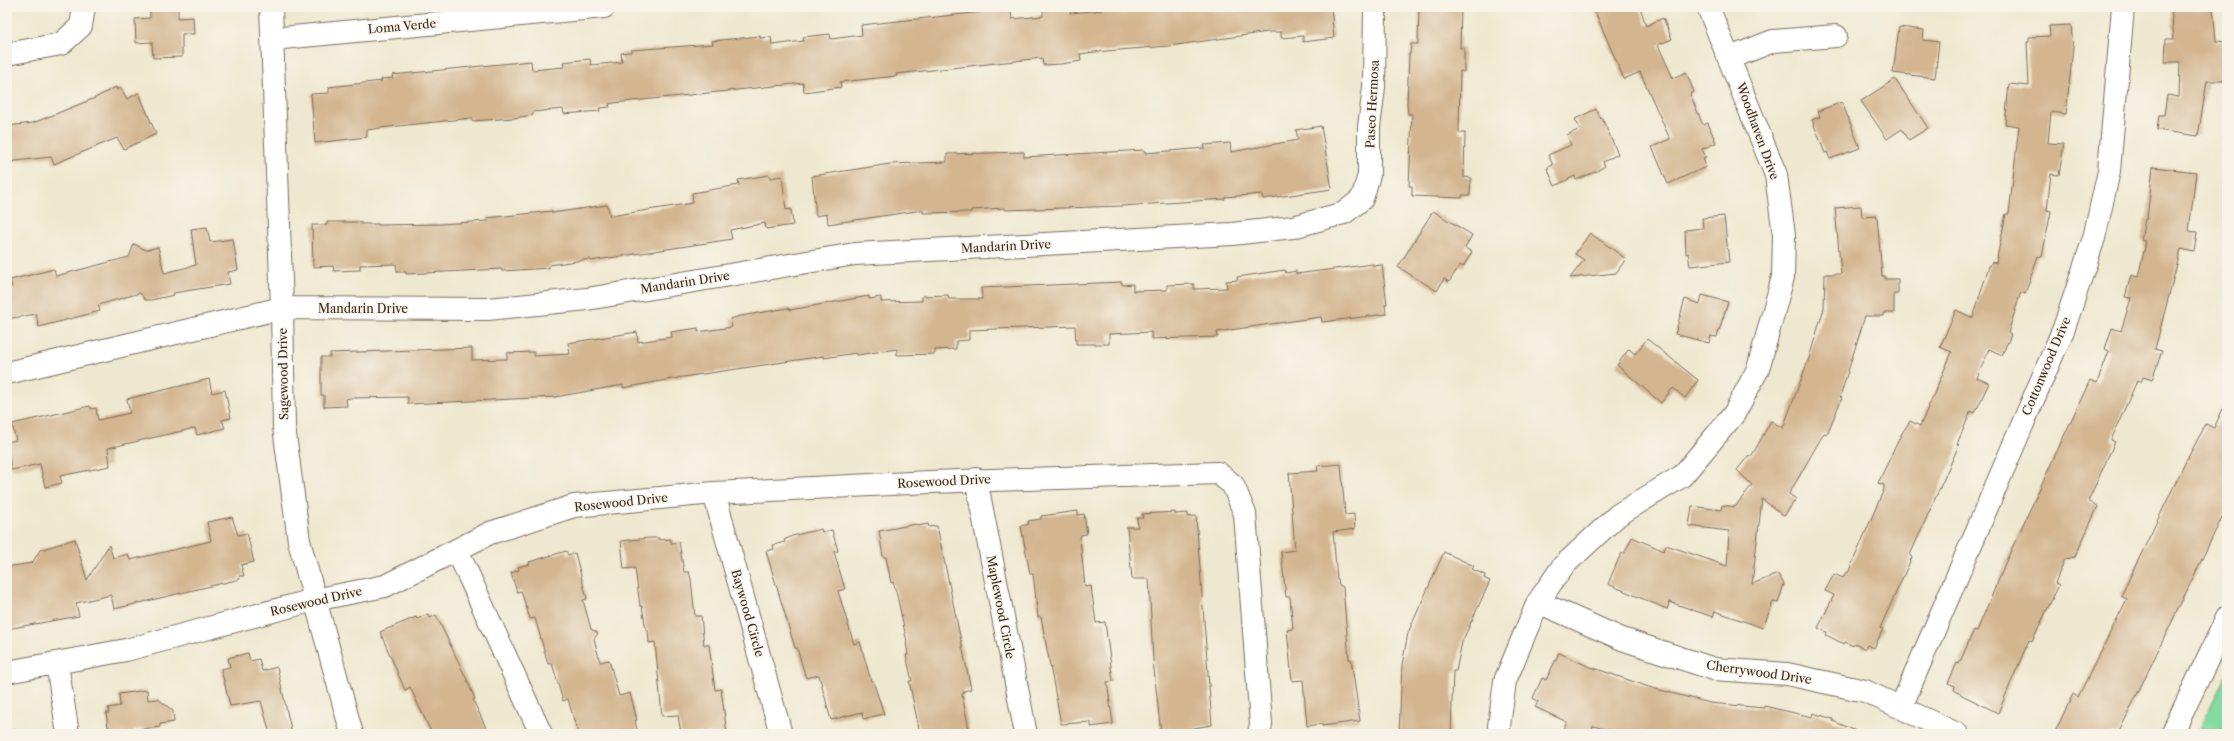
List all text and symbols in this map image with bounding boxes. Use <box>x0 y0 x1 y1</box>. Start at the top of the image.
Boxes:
street label: Loma Verde <box>367 16 437 36</box>
street label: Paseo Hermosa <box>1362 59 1382 149</box>
street label: Woodhaven Drive <box>1733 79 1783 182</box>
street label: Mandarin Drive <box>961 236 1052 256</box>
street label: Mandarin Drive <box>639 268 731 296</box>
street label: Mandarin Drive <box>318 301 408 316</box>
street label: Cottonwood Drive <box>2018 314 2074 418</box>
street label: Sagewood Drive <box>275 327 291 420</box>
street label: Rosewood Drive <box>897 471 992 491</box>
street label: Rosewood Drive <box>574 490 669 514</box>
street label: Maplewood Circle <box>984 554 1018 660</box>
street label: Baywood Circle <box>728 568 768 659</box>
street label: Rosewood Drive <box>269 583 364 619</box>
street label: Cherrywood Drive <box>1705 657 1813 687</box>

